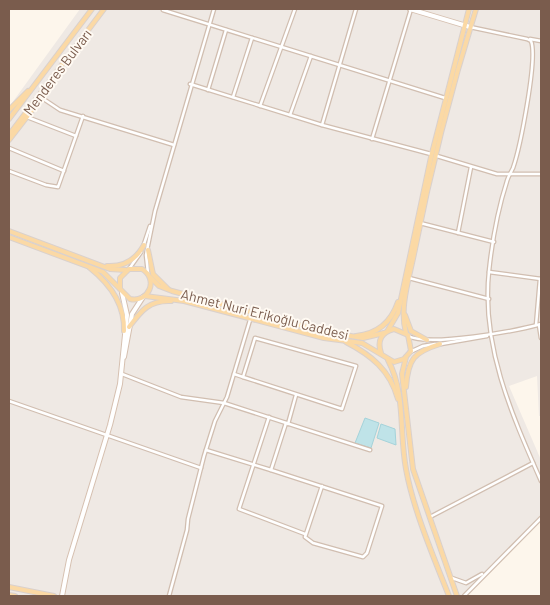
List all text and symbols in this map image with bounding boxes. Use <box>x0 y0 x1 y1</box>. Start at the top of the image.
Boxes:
street label: Menderes Bulvarı <box>19 26 95 118</box>
street label: Ahmet Nuri Erikoğlu Caddesi <box>179 285 351 343</box>

